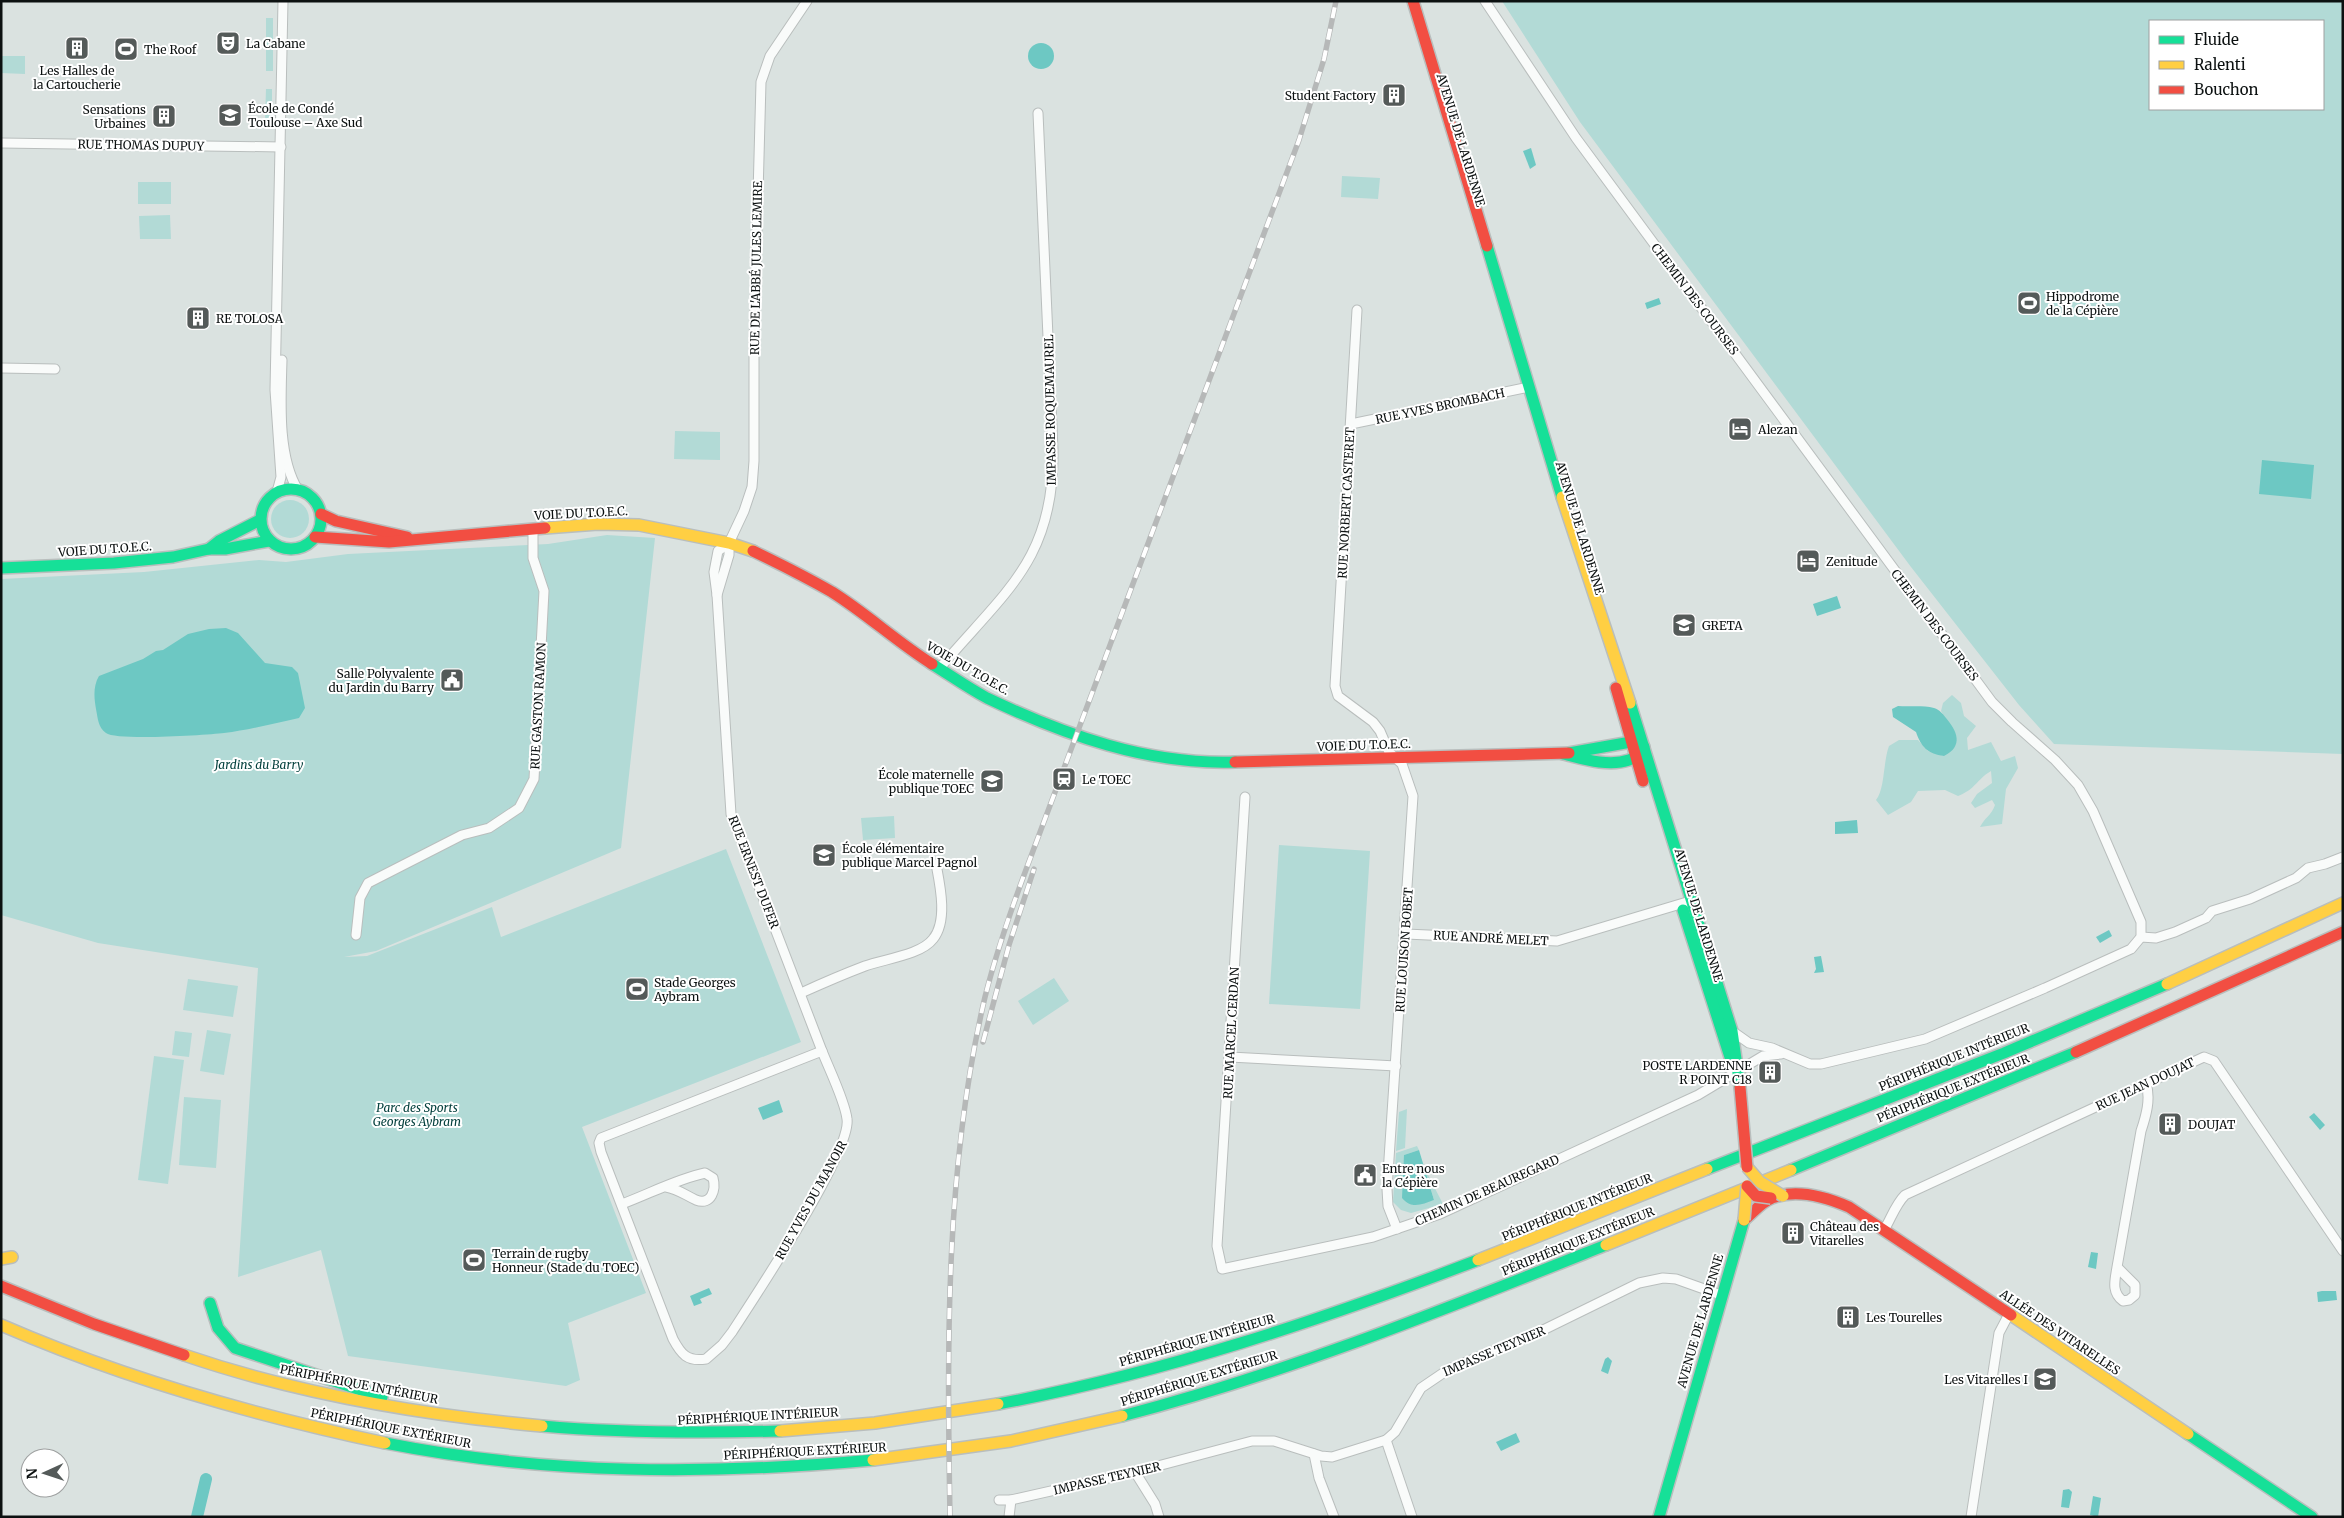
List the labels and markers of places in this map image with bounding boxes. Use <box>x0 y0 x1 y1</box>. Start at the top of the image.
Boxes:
theatre icon: La Cabane <box>215 30 241 56</box>
building icon: Les Halles de la Cartoucherie <box>64 35 90 61</box>
sports icon: The Roof <box>113 36 139 62</box>
place label: La Cabane <box>246 36 305 51</box>
place label: The Roof <box>144 42 197 57</box>
place label: Les Halles de la Cartoucherie <box>33 63 121 92</box>
building icon: Student Factory <box>1381 82 1407 108</box>
place label: Student Factory <box>1285 88 1376 103</box>
place label: École de Condé Toulouse – Axe Sud <box>248 101 362 130</box>
place label: Sensations Urbaines <box>83 102 146 131</box>
school or university icon: École de Condé Toulouse – Axe Sud <box>217 102 243 128</box>
building icon: Sensations Urbaines <box>151 103 177 129</box>
place label: Hippodrome de la Cépière <box>2046 289 2119 318</box>
sports icon: Hippodrome de la Cépière <box>2016 290 2042 316</box>
building icon: RE TOLOSA <box>185 305 211 331</box>
place label: RE TOLOSA <box>216 311 284 326</box>
hotel icon: Alezan <box>1727 416 1753 442</box>
place label: Alezan <box>1757 422 1798 437</box>
hotel icon: Zenitude <box>1795 548 1821 574</box>
place label: Zenitude <box>1826 554 1877 569</box>
school or university icon: GRETA <box>1671 612 1697 638</box>
place label: GRETA <box>1702 618 1743 633</box>
place label: Salle Polyvalente du Jardin du Barry <box>328 666 434 695</box>
public building icon: Salle Polyvalente du Jardin du Barry <box>439 667 465 693</box>
station icon: Le TOEC <box>1051 766 1077 792</box>
place label: École maternelle publique TOEC <box>878 767 974 796</box>
school or university icon: École maternelle publique TOEC <box>979 768 1005 794</box>
place label: Le TOEC <box>1082 772 1131 787</box>
place label: École élémentaire publique Marcel Pagnol <box>842 841 977 870</box>
school or university icon: École élémentaire publique Marcel Pagnol <box>811 842 837 868</box>
place label: Stade Georges Aybram <box>653 975 736 1004</box>
sports icon: Stade Georges Aybram <box>624 976 650 1002</box>
place label: POSTE LARDENNE R POINT C18 <box>1642 1058 1752 1087</box>
building icon: POSTE LARDENNE R POINT C18 <box>1757 1059 1783 1085</box>
building icon: DOUJAT <box>2157 1111 2183 1137</box>
place label: DOUJAT <box>2188 1117 2236 1132</box>
place label: Entre nous la Cépière <box>1382 1161 1445 1190</box>
public building icon: Entre nous la Cépière <box>1352 1162 1378 1188</box>
place label: Château des Vitarelles <box>1809 1219 1879 1248</box>
building icon: Château des Vitarelles <box>1780 1220 1806 1246</box>
place label: Terrain de rugby Honneur (Stade du TOEC) <box>492 1246 639 1275</box>
sports icon: Terrain de rugby Honneur (Stade du TOEC) <box>461 1247 487 1273</box>
building icon: Les Tourelles <box>1835 1304 1861 1330</box>
place label: Les Tourelles <box>1866 1310 1942 1325</box>
school or university icon: Les Vitarelles I <box>2032 1366 2058 1392</box>
place label: Les Vitarelles I <box>1944 1372 2028 1387</box>

